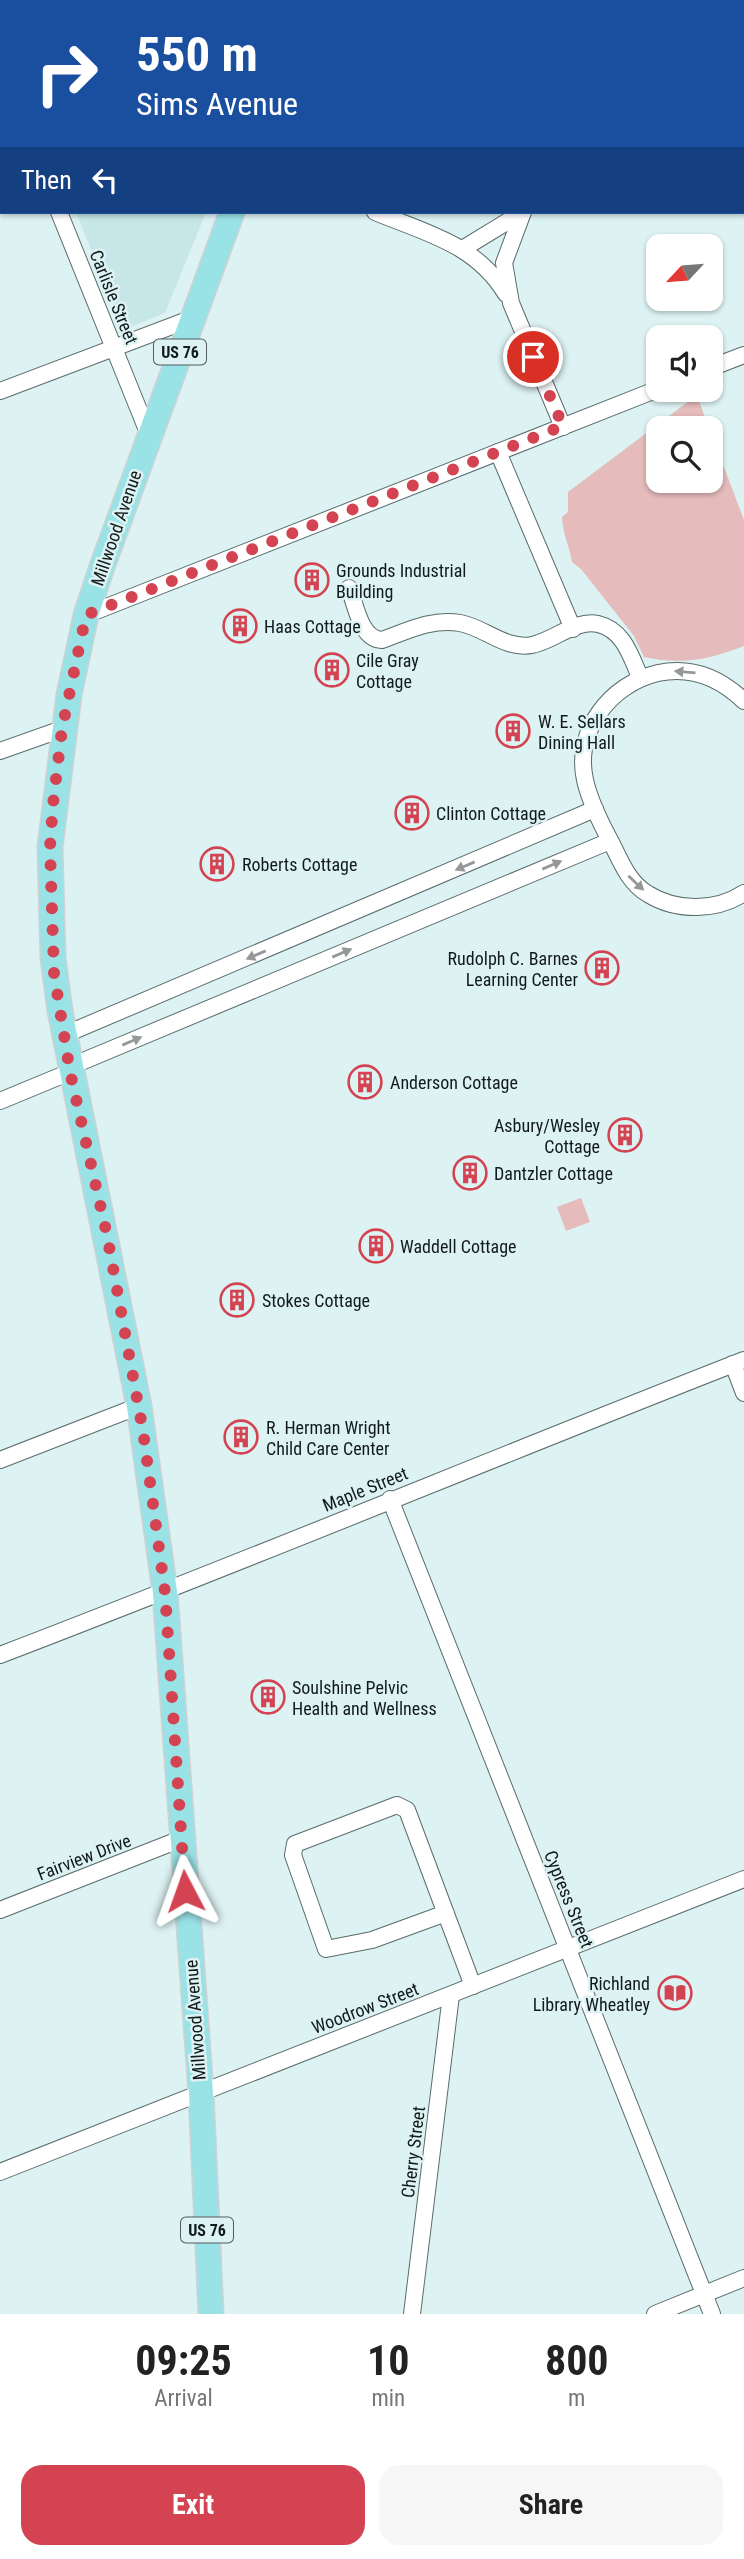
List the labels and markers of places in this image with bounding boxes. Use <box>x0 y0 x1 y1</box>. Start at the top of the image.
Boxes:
pin <box>503 327 563 387</box>
place label: Grounds Industrial Building <box>336 560 466 602</box>
building icon: Grounds Industrial Building <box>293 561 331 599</box>
building icon: Haas Cottage <box>221 607 259 645</box>
place label: Haas Cottage <box>264 616 361 637</box>
place label: Cile Gray Cottage <box>356 650 419 692</box>
building icon: Cile Gray Cottage <box>313 651 351 689</box>
place label: W. E. Sellars Dining Hall <box>538 711 626 753</box>
building icon: W. E. Sellars Dining Hall <box>494 712 532 750</box>
building icon: Clinton Cottage <box>393 794 431 832</box>
place label: Clinton Cottage <box>436 803 546 824</box>
building icon: Roberts Cottage <box>198 845 236 883</box>
place label: Roberts Cottage <box>242 854 357 875</box>
place label: Rudolph C. Barnes Learning Center <box>448 948 579 990</box>
building icon: Rudolph C. Barnes Learning Center <box>583 949 621 987</box>
building icon: Anderson Cottage <box>346 1063 384 1101</box>
place label: Anderson Cottage <box>390 1072 518 1093</box>
place label: Asbury/Wesley Cottage <box>494 1115 600 1157</box>
building icon: Asbury/Wesley Cottage <box>606 1116 644 1154</box>
building icon: Dantzler Cottage <box>451 1154 489 1192</box>
place label: Dantzler Cottage <box>494 1163 613 1184</box>
building icon: Waddell Cottage <box>357 1227 395 1265</box>
place label: Waddell Cottage <box>400 1236 517 1257</box>
building icon: Stokes Cottage <box>218 1281 256 1319</box>
place label: Stokes Cottage <box>262 1290 370 1311</box>
place label: R. Herman Wright Child Care Center <box>266 1417 391 1459</box>
building icon: R. Herman Wright Child Care Center <box>222 1418 260 1456</box>
place label: Soulshine Pelvic Health and Wellness <box>292 1677 437 1719</box>
building icon: Soulshine Pelvic Health and Wellness <box>249 1678 287 1716</box>
place label: Richland Library Wheatley <box>533 1973 650 2015</box>
library icon: Richland Library Wheatley <box>656 1974 694 2012</box>

